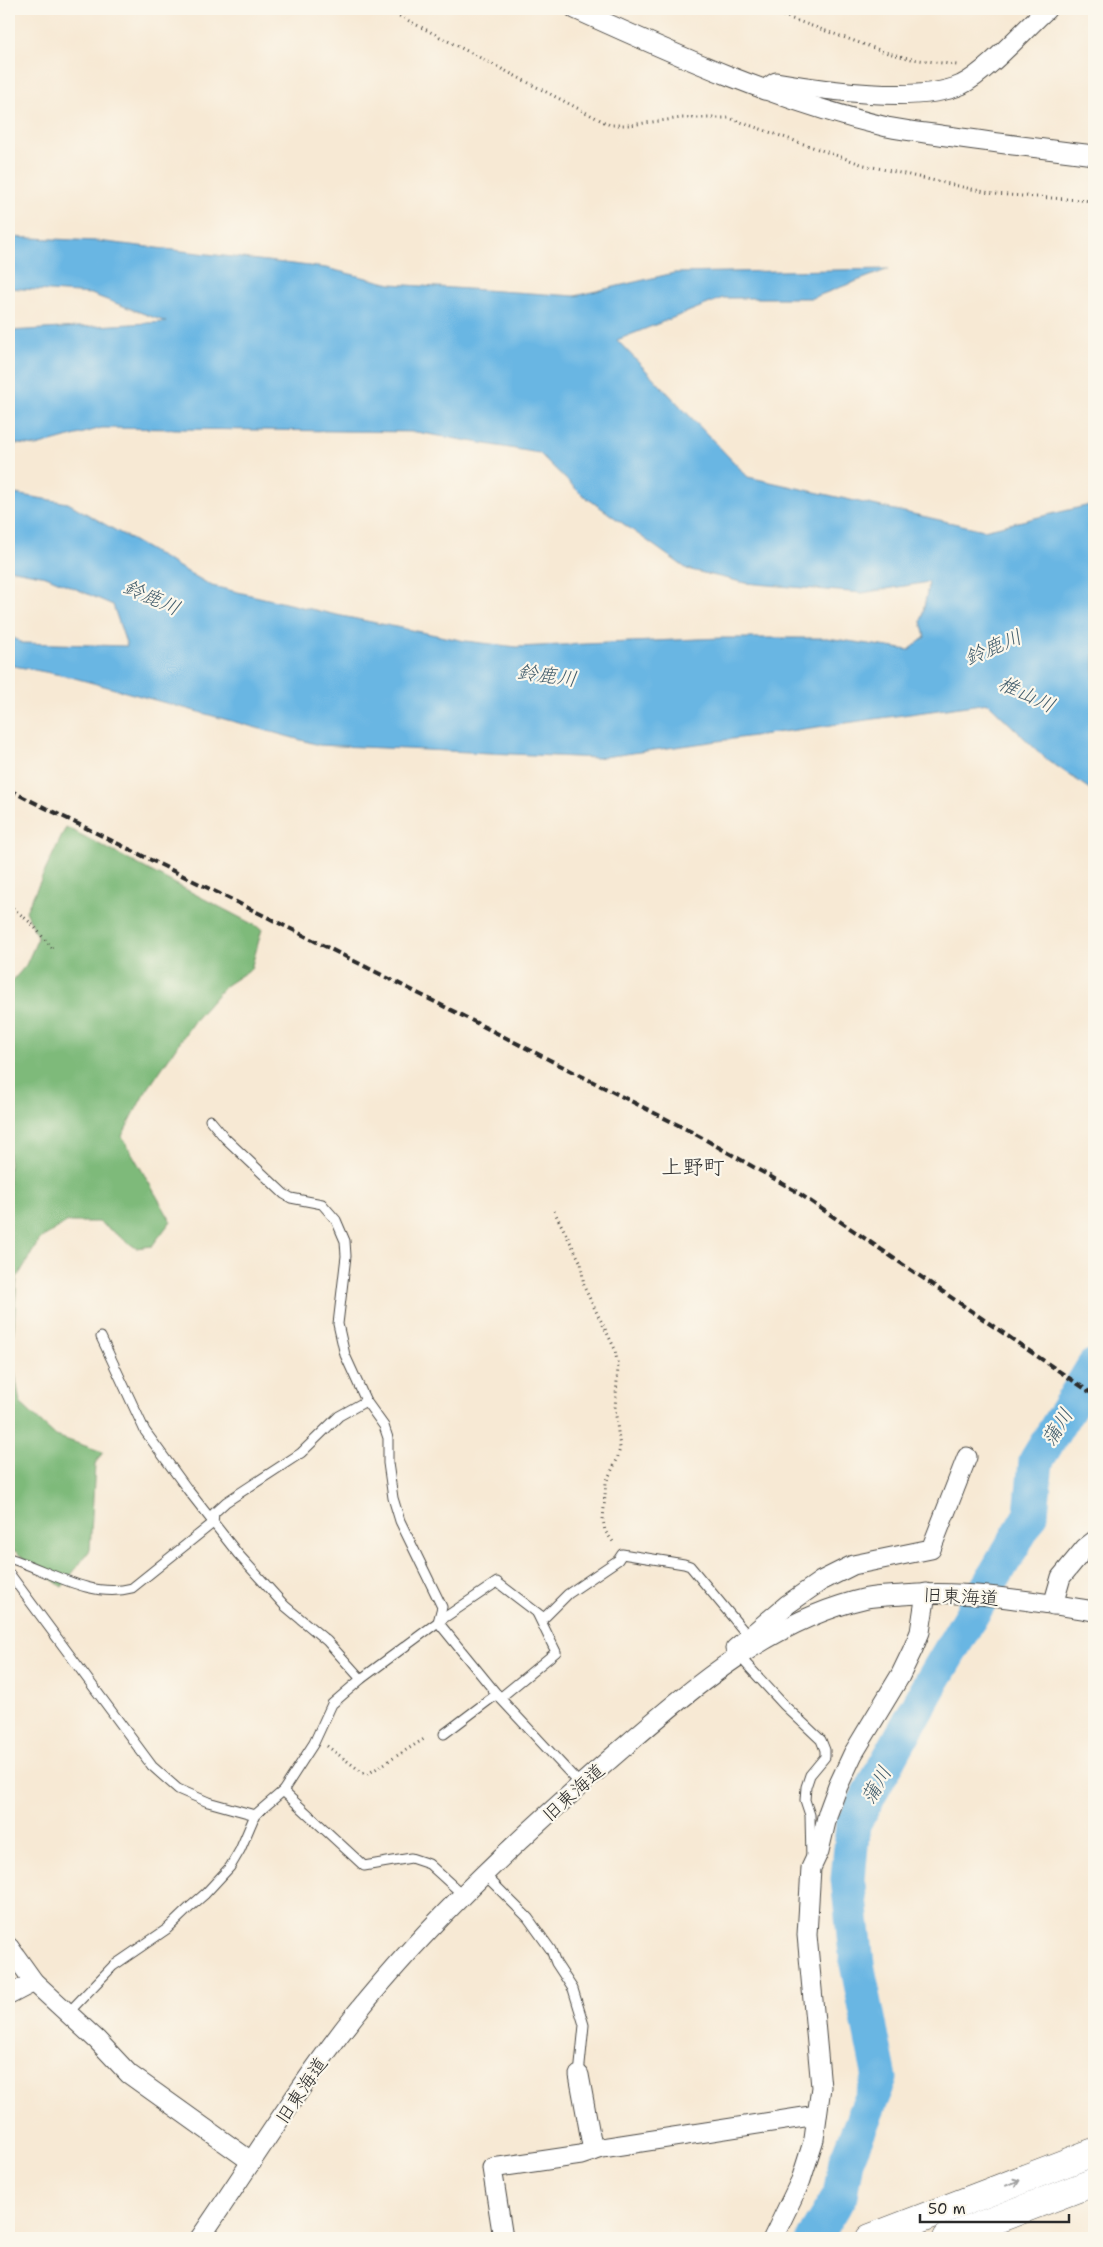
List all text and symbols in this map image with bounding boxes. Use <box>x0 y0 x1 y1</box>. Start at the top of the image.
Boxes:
water label: 鈴鹿川 <box>119 573 185 621</box>
water label: 鈴鹿川 <box>960 623 1026 671</box>
water label: 鈴鹿川 <box>515 658 579 692</box>
water label: 椎山川 <box>994 670 1060 718</box>
district label: 上野町 <box>662 1153 725 1181</box>
water label: 蒲川 <box>1035 1403 1079 1451</box>
street label: 旧東海道 <box>922 1582 1000 1611</box>
street label: 旧東海道 <box>537 1758 610 1827</box>
water label: 蒲川 <box>855 1761 897 1809</box>
street label: 旧東海道 <box>270 2052 333 2129</box>
one-way arrow <box>1005 2178 1021 2187</box>
scale bar <box>920 2192 1069 2224</box>
text: 50 m <box>928 2199 966 2219</box>

